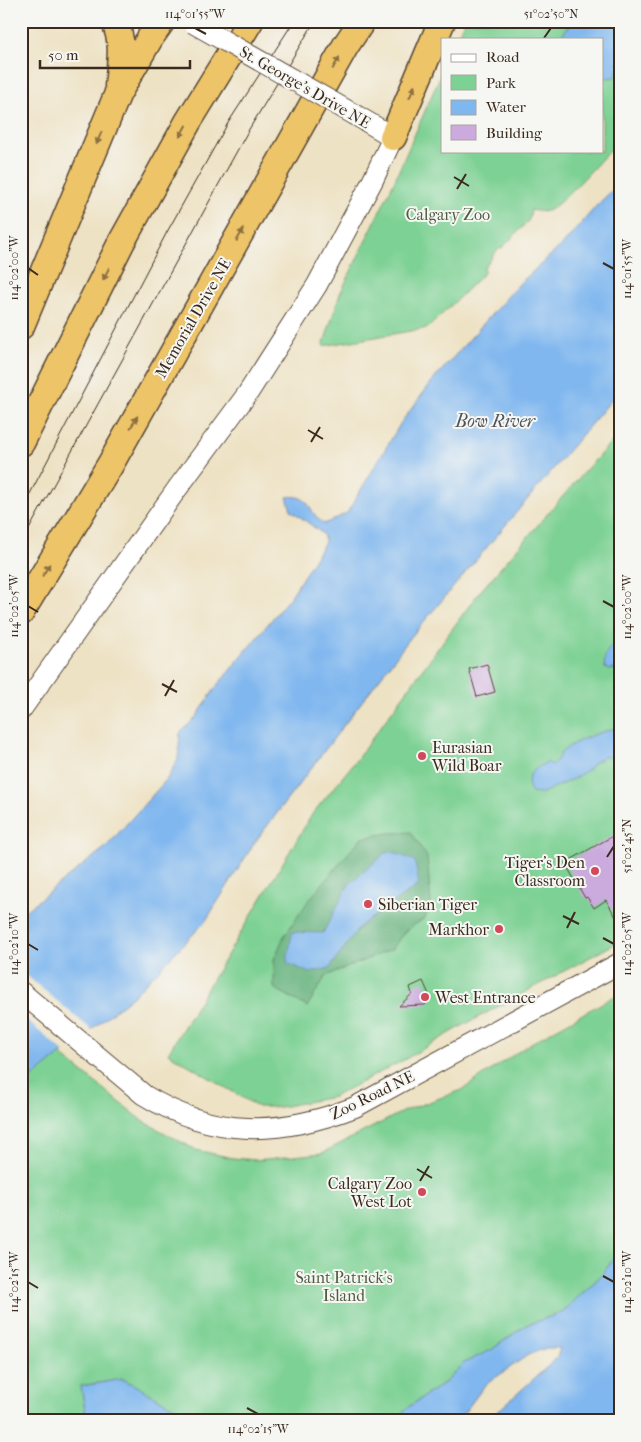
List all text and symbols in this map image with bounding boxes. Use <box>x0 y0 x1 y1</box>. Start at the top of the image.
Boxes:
text: 114°01'55"W <box>165 7 226 21</box>
text: 51°02'50"N <box>524 7 578 21</box>
scale bar <box>40 38 190 70</box>
legend <box>441 38 604 152</box>
street label: St. George's Drive NE <box>236 42 374 132</box>
text: 50 m <box>48 46 79 64</box>
text: Road <box>486 48 520 66</box>
one-way arrow <box>332 56 341 69</box>
text: Park <box>486 74 516 92</box>
one-way arrow <box>408 85 416 99</box>
text: Water <box>485 98 526 116</box>
one-way arrow <box>179 124 187 138</box>
text: Building <box>486 124 543 142</box>
one-way arrow <box>95 131 103 146</box>
park label: Calgary Zoo <box>406 205 490 224</box>
one-way arrow <box>236 229 245 242</box>
text: 114°02'00"W <box>7 234 21 301</box>
text: 114°01'55"W <box>620 238 634 299</box>
street label: Memorial Drive NE <box>151 255 235 381</box>
one-way arrow <box>102 267 110 281</box>
water label: Bow River <box>454 411 537 432</box>
one-way arrow <box>130 415 138 430</box>
one-way arrow <box>42 564 51 577</box>
text: 114°02'05"W <box>7 573 21 638</box>
text: 114°02'00"W <box>620 573 634 640</box>
place label: Eurasian Wild Boar <box>431 738 502 775</box>
marker: Eurasian Wild Boar <box>416 750 428 762</box>
text: 51°02'45"N <box>620 819 634 873</box>
place label: Tiger's Den Classroom <box>505 853 586 890</box>
marker: Tiger's Den Classroom <box>589 865 601 877</box>
place label: Siberian Tiger <box>378 895 477 914</box>
marker: Siberian Tiger <box>362 898 374 910</box>
text: 114°02'10"W <box>7 911 21 975</box>
text: 114°02'05"W <box>620 911 634 976</box>
place label: Markhor <box>428 920 489 939</box>
marker: Markhor <box>493 923 505 935</box>
place label: West Entrance <box>434 988 536 1007</box>
marker: West Entrance <box>419 991 431 1003</box>
street label: Zoo Road NE <box>327 1066 417 1124</box>
place label: Calgary Zoo West Lot <box>328 1174 412 1211</box>
marker: Calgary Zoo West Lot <box>416 1186 428 1198</box>
text: 114°02'10"W <box>620 1249 634 1313</box>
text: 114°02'15"W <box>7 1250 21 1313</box>
park label: Saint Patrick's Island <box>295 1268 393 1305</box>
text: 114°02'15"W <box>227 1422 290 1436</box>

